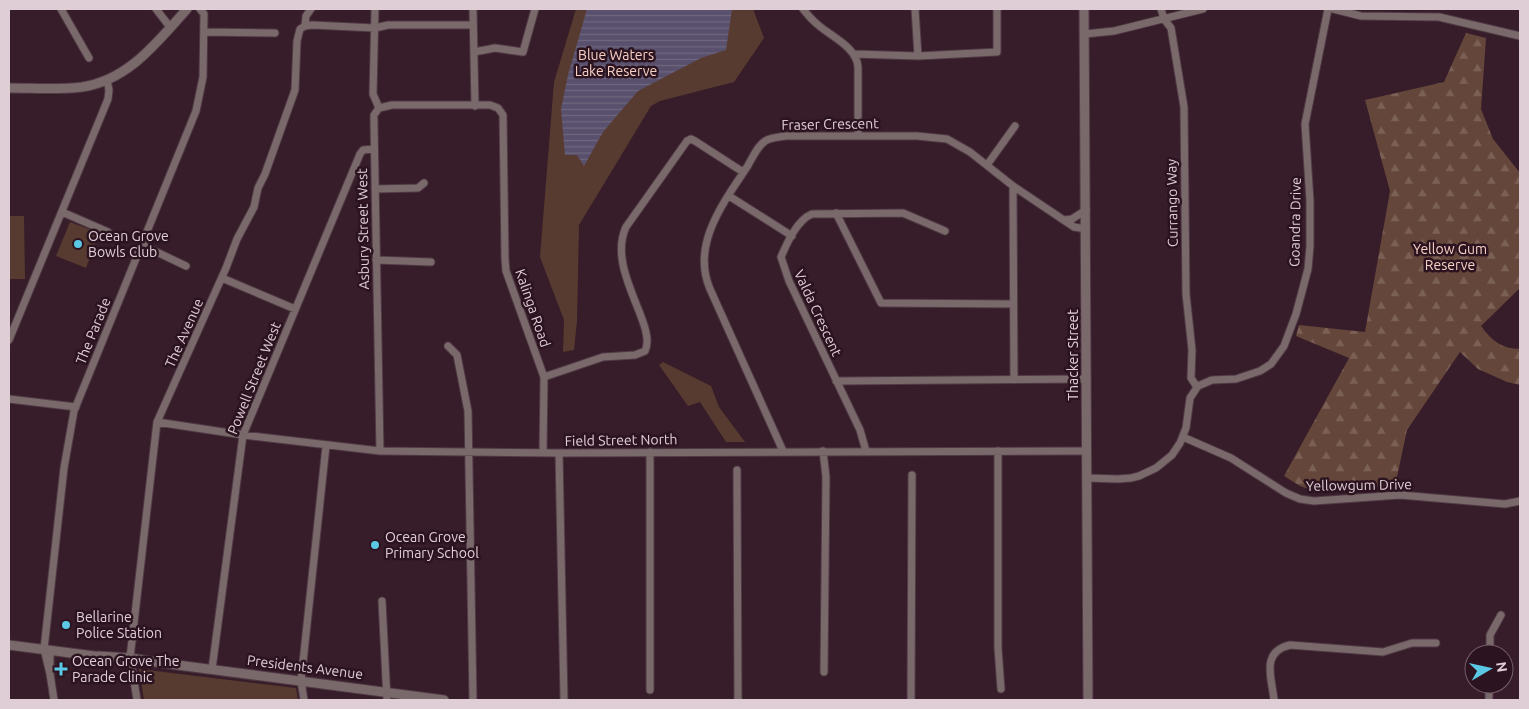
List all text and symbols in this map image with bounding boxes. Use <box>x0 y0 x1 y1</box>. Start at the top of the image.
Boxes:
park label: Blue Waters Lake Reserve <box>575 47 657 79</box>
street label: Fraser Crescent <box>781 115 879 133</box>
street label: Currango Way <box>1163 158 1181 247</box>
street label: Asbury Street West <box>354 168 372 290</box>
street label: Goandra Drive <box>1286 177 1304 267</box>
place label: Ocean Grove Bowls Club <box>88 228 169 260</box>
marker: Ocean Grove Bowls Club <box>72 238 84 250</box>
park label: Yellow Gum Reserve <box>1413 241 1487 273</box>
street label: Kalinga Road <box>512 267 554 349</box>
street label: Valda Crescent <box>791 267 845 359</box>
street label: The Parade <box>72 295 114 367</box>
street label: The Avenue <box>162 296 206 370</box>
street label: Thacker Street <box>1065 309 1081 401</box>
street label: Powell Street West <box>224 319 284 437</box>
street label: Field Street North <box>564 431 678 449</box>
street label: Yellowgum Drive <box>1306 476 1412 494</box>
place label: Ocean Grove Primary School <box>385 529 479 561</box>
marker: Ocean Grove Primary School <box>369 539 381 551</box>
place label: Bellarine Police Station <box>76 609 162 641</box>
marker: Bellarine Police Station <box>60 619 72 631</box>
north arrow <box>1464 644 1514 694</box>
street label: Presidents Avenue <box>246 652 364 682</box>
place label: Ocean Grove The Parade Clinic <box>72 653 179 685</box>
text: N <box>1493 661 1511 673</box>
marker: Ocean Grove The Parade Clinic <box>54 662 68 676</box>

